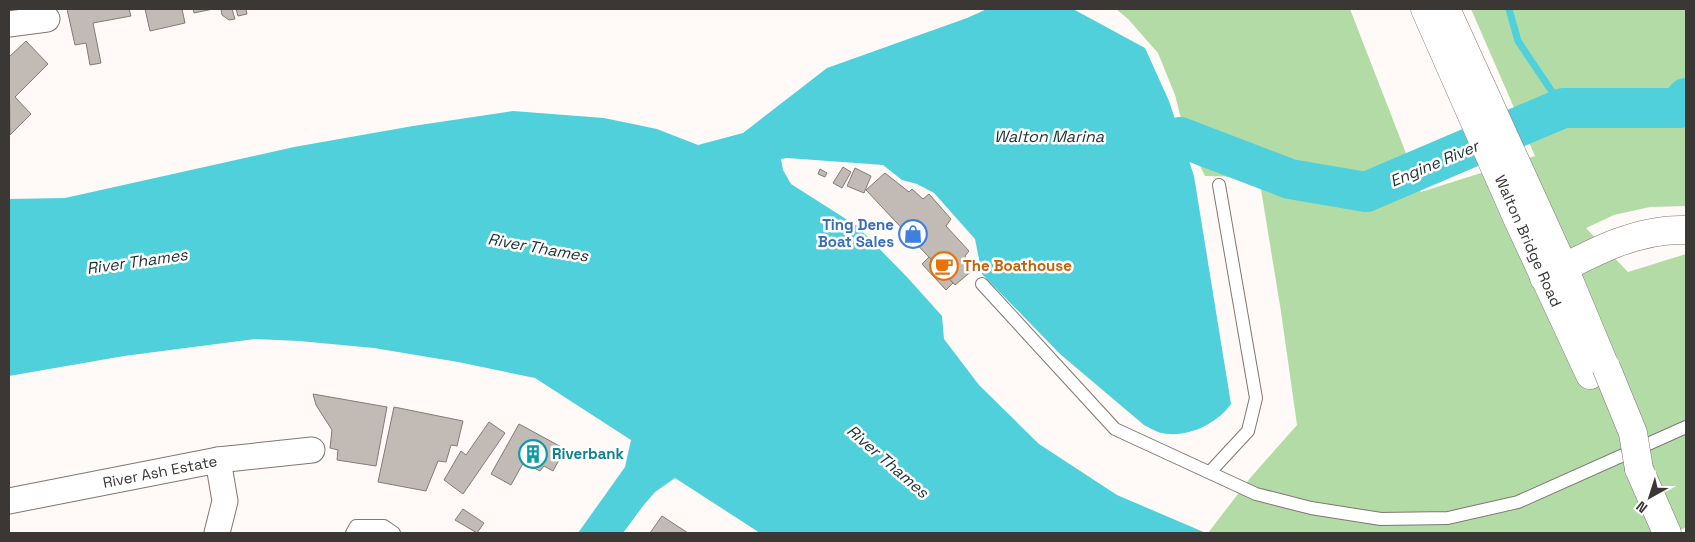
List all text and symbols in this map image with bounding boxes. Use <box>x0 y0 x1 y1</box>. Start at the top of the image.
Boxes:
water label: Walton Marina <box>994 126 1105 147</box>
water label: Engine River <box>1387 135 1483 192</box>
street label: Walton Bridge Road <box>1491 172 1566 310</box>
place label: Ting Dene Boat Sales <box>818 215 894 251</box>
shop icon: Ting Dene Boat Sales <box>898 219 928 249</box>
water label: River Thames <box>486 228 590 267</box>
water label: River Thames <box>85 244 189 279</box>
cafe icon: The Boathouse <box>929 251 959 281</box>
place label: The Boathouse <box>963 256 1072 275</box>
water label: River Thames <box>842 420 933 503</box>
building icon: Riverbank <box>518 439 548 469</box>
place label: Riverbank <box>552 444 625 463</box>
street label: River Ash Estate <box>101 451 219 492</box>
north arrow <box>1625 472 1675 522</box>
text: N <box>1633 497 1651 517</box>

